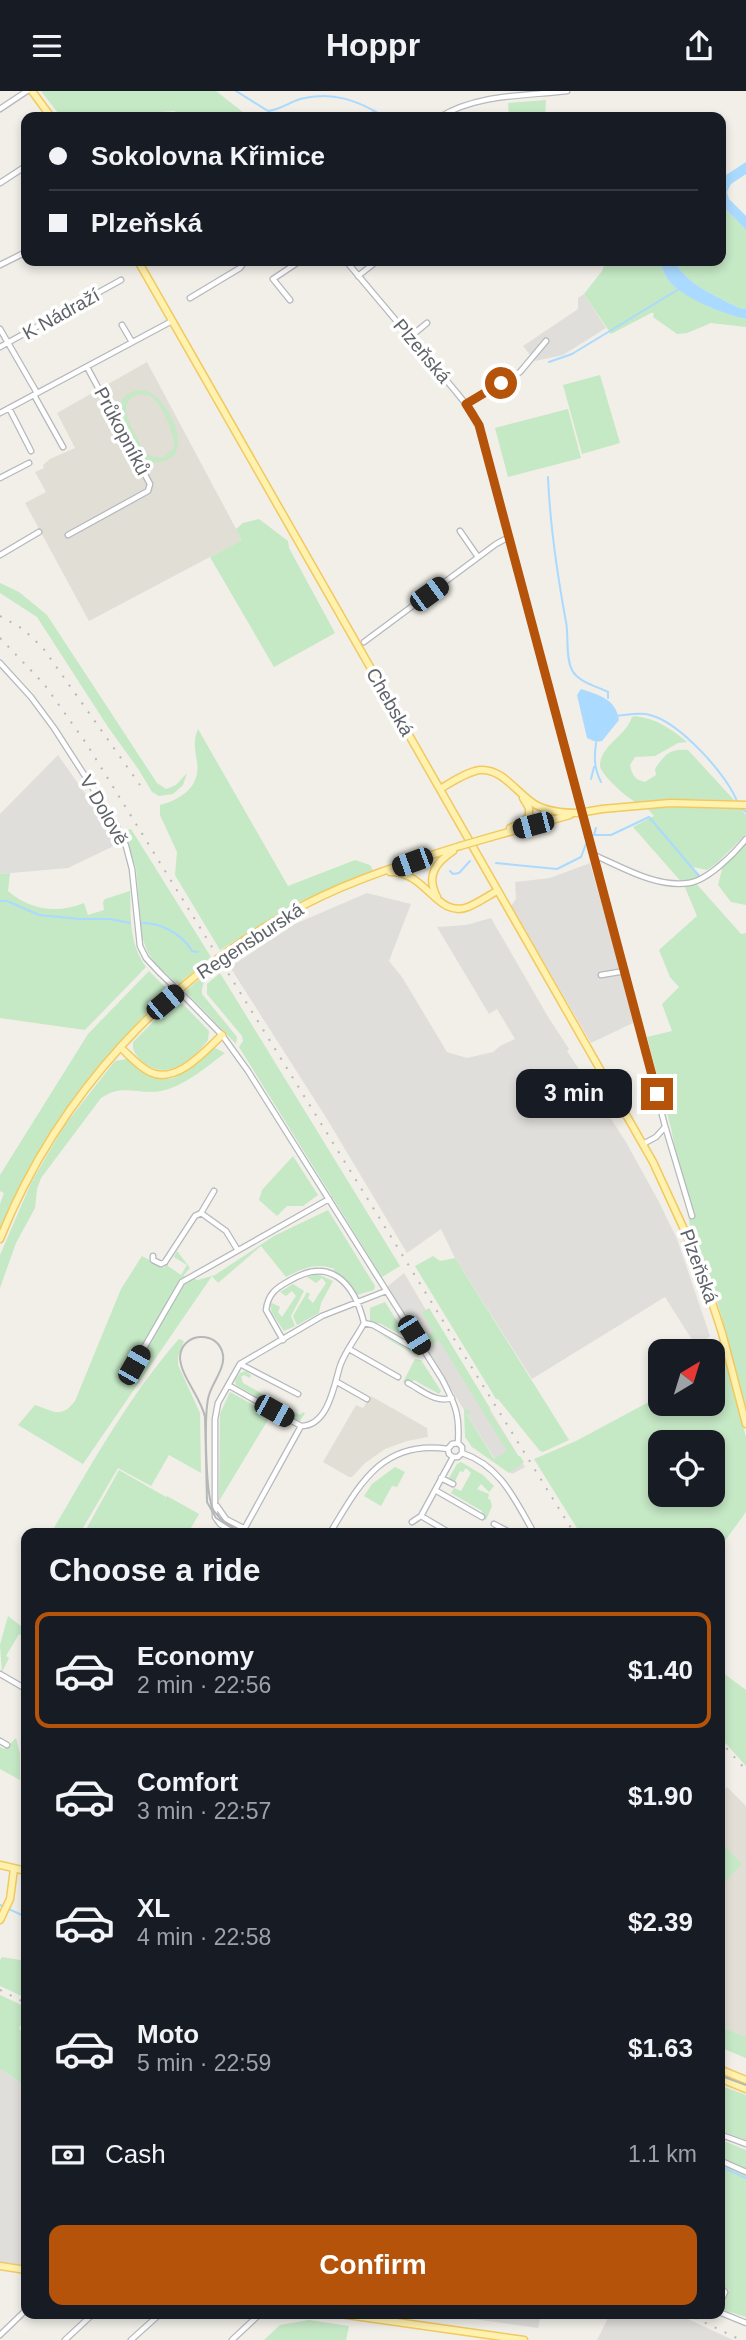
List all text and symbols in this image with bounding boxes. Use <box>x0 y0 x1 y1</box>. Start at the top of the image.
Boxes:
icon: menu <box>28 27 66 65</box>
text: Hoppr <box>326 27 420 63</box>
icon: share <box>680 27 718 65</box>
text: Sokolovna Křimice <box>91 141 325 171</box>
text: Plzeňská <box>91 208 202 238</box>
street label: K Nádraží <box>19 284 104 344</box>
street label: Plzeňská <box>389 315 455 388</box>
route start <box>485 367 517 399</box>
street label: Průkopníků <box>90 384 154 478</box>
car <box>406 573 453 615</box>
street label: Chebská <box>362 664 418 740</box>
street label: V Dolově <box>76 771 132 849</box>
car <box>510 809 557 841</box>
car <box>389 845 436 879</box>
street label: Regensburská <box>193 899 307 983</box>
car <box>143 980 188 1024</box>
callout: 3 min <box>517 1069 632 1119</box>
route end <box>641 1078 673 1110</box>
text: 3 min <box>544 1080 604 1106</box>
street label: Plzeňská <box>676 1226 722 1306</box>
car <box>394 1312 435 1358</box>
north arrow <box>648 1339 724 1416</box>
map controls <box>648 1339 725 1507</box>
car <box>115 1342 154 1388</box>
car <box>251 1392 298 1430</box>
button: locate <box>648 1430 725 1507</box>
text: Choose a ride <box>49 1552 261 1588</box>
icon: car <box>53 1639 116 1702</box>
text: Economy <box>137 1641 254 1671</box>
text: $1.40 <box>628 1655 693 1685</box>
text: 2 min · 22:56 <box>137 1672 271 1698</box>
icon: car <box>53 1765 116 1828</box>
text: Comfort <box>137 1767 238 1797</box>
text: $1.90 <box>628 1781 693 1811</box>
text: 3 min · 22:57 <box>137 1798 271 1824</box>
icon: car <box>53 1891 116 1954</box>
text: XL <box>137 1893 170 1923</box>
text: $2.39 <box>628 1907 693 1937</box>
text: 4 min · 22:58 <box>137 1924 271 1950</box>
icon: car <box>53 2017 116 2080</box>
text: Moto <box>137 2019 199 2049</box>
text: $1.63 <box>628 2033 693 2063</box>
text: 5 min · 22:59 <box>137 2050 271 2076</box>
icon: cash <box>49 2136 87 2174</box>
text: Cash <box>105 2139 166 2169</box>
text: 1.1 km <box>628 2141 697 2167</box>
button: Confirm <box>49 2225 697 2305</box>

